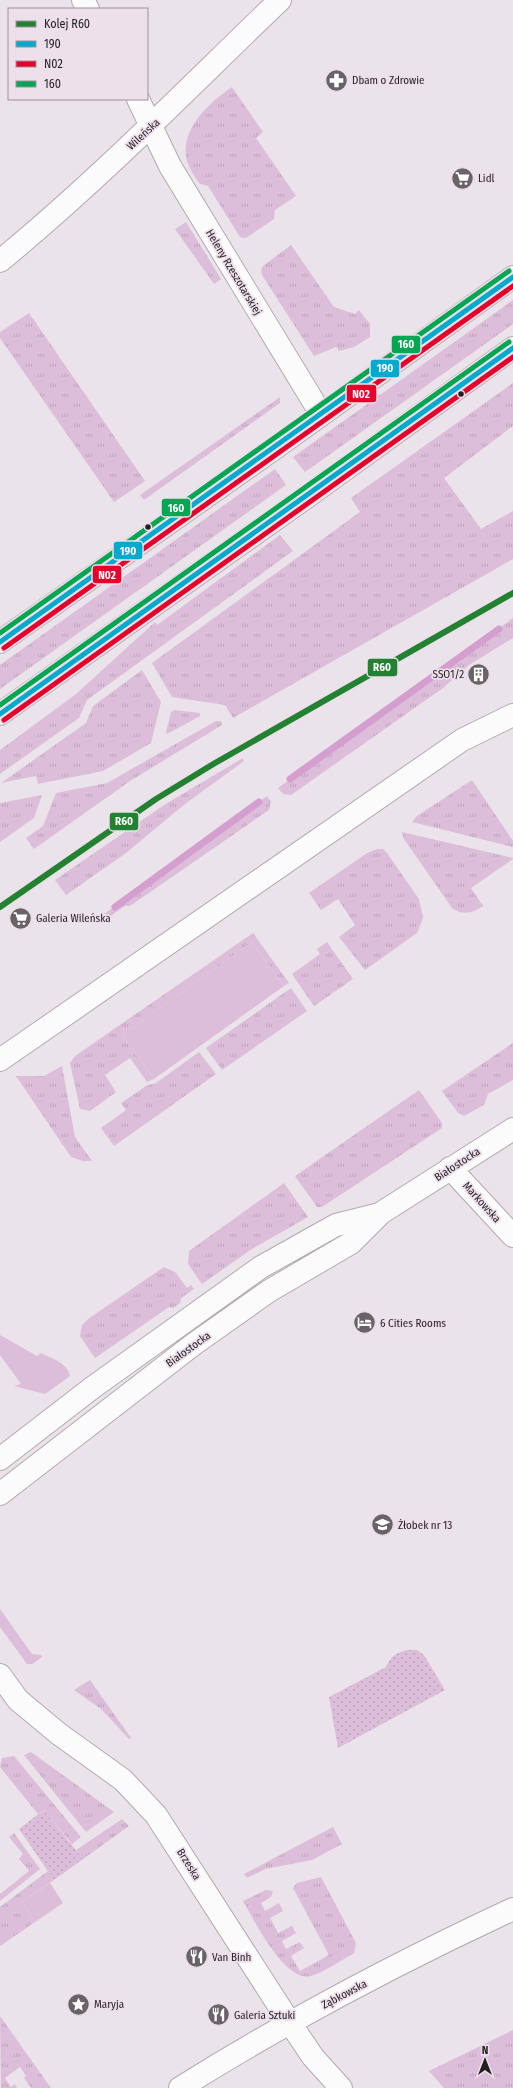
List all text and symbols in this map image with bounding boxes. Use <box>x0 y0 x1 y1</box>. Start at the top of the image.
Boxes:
legend <box>8 8 148 100</box>
text: Kolej R60 <box>44 17 90 31</box>
text: 190 <box>44 37 61 51</box>
text: N02 <box>44 57 63 71</box>
pharmacy icon: Dbam o Zdrowie <box>324 67 350 93</box>
place label: Dbam o Zdrowie <box>352 74 425 87</box>
text: 160 <box>44 77 61 91</box>
street label: Wileńska <box>124 116 162 153</box>
supermarket icon: Lidl <box>449 165 475 191</box>
place label: Lidl <box>478 172 495 185</box>
street label: Heleny Rzeszotarskiej <box>203 227 264 318</box>
line badge: 160 <box>391 335 421 354</box>
text: 160 <box>398 338 414 351</box>
line badge: 190 <box>370 359 400 378</box>
text: 190 <box>377 362 393 375</box>
line badge: N02 <box>346 384 377 403</box>
text: N02 <box>352 388 370 401</box>
unlabelled marker <box>456 389 466 399</box>
line badge: 160 <box>161 498 191 517</box>
text: 160 <box>168 502 184 515</box>
unlabelled marker <box>143 522 153 532</box>
line badge: 190 <box>113 541 143 560</box>
text: 190 <box>120 545 136 558</box>
line badge: N02 <box>92 565 122 584</box>
text: N02 <box>98 569 116 582</box>
line badge: R60 <box>367 658 398 677</box>
text: R60 <box>373 661 391 674</box>
building icon: SSO1/2 <box>466 661 492 687</box>
place label: SSO1/2 <box>433 668 464 681</box>
line badge: R60 <box>109 812 139 831</box>
text: R60 <box>115 815 133 828</box>
supermarket icon: Galeria Wileńska <box>8 905 34 931</box>
place label: Galeria Wileńska <box>36 912 111 925</box>
street label: Białostocka <box>432 1145 483 1184</box>
street label: Markowska <box>460 1179 503 1225</box>
hotel icon: 6 Cities Rooms <box>351 1310 377 1336</box>
place label: 6 Cities Rooms <box>380 1317 446 1330</box>
street label: Białostocka <box>163 1329 213 1370</box>
school or university icon: Żłobek nr 13 <box>369 1512 395 1538</box>
place label: Żłobek nr 13 <box>398 1518 452 1532</box>
street label: Brzeska <box>174 1846 203 1882</box>
restaurant icon: Van Binh <box>184 1944 210 1970</box>
place label: Van Binh <box>212 1951 251 1964</box>
street label: Ząbkowska <box>319 1977 369 2012</box>
place icon: Maryja <box>65 1991 91 2017</box>
place label: Maryja <box>94 1998 124 2011</box>
restaurant icon: Galeria Sztuki <box>205 2002 231 2028</box>
place label: Galeria Sztuki <box>234 2009 296 2022</box>
north arrow <box>465 2040 505 2080</box>
text: N <box>482 2044 488 2057</box>

